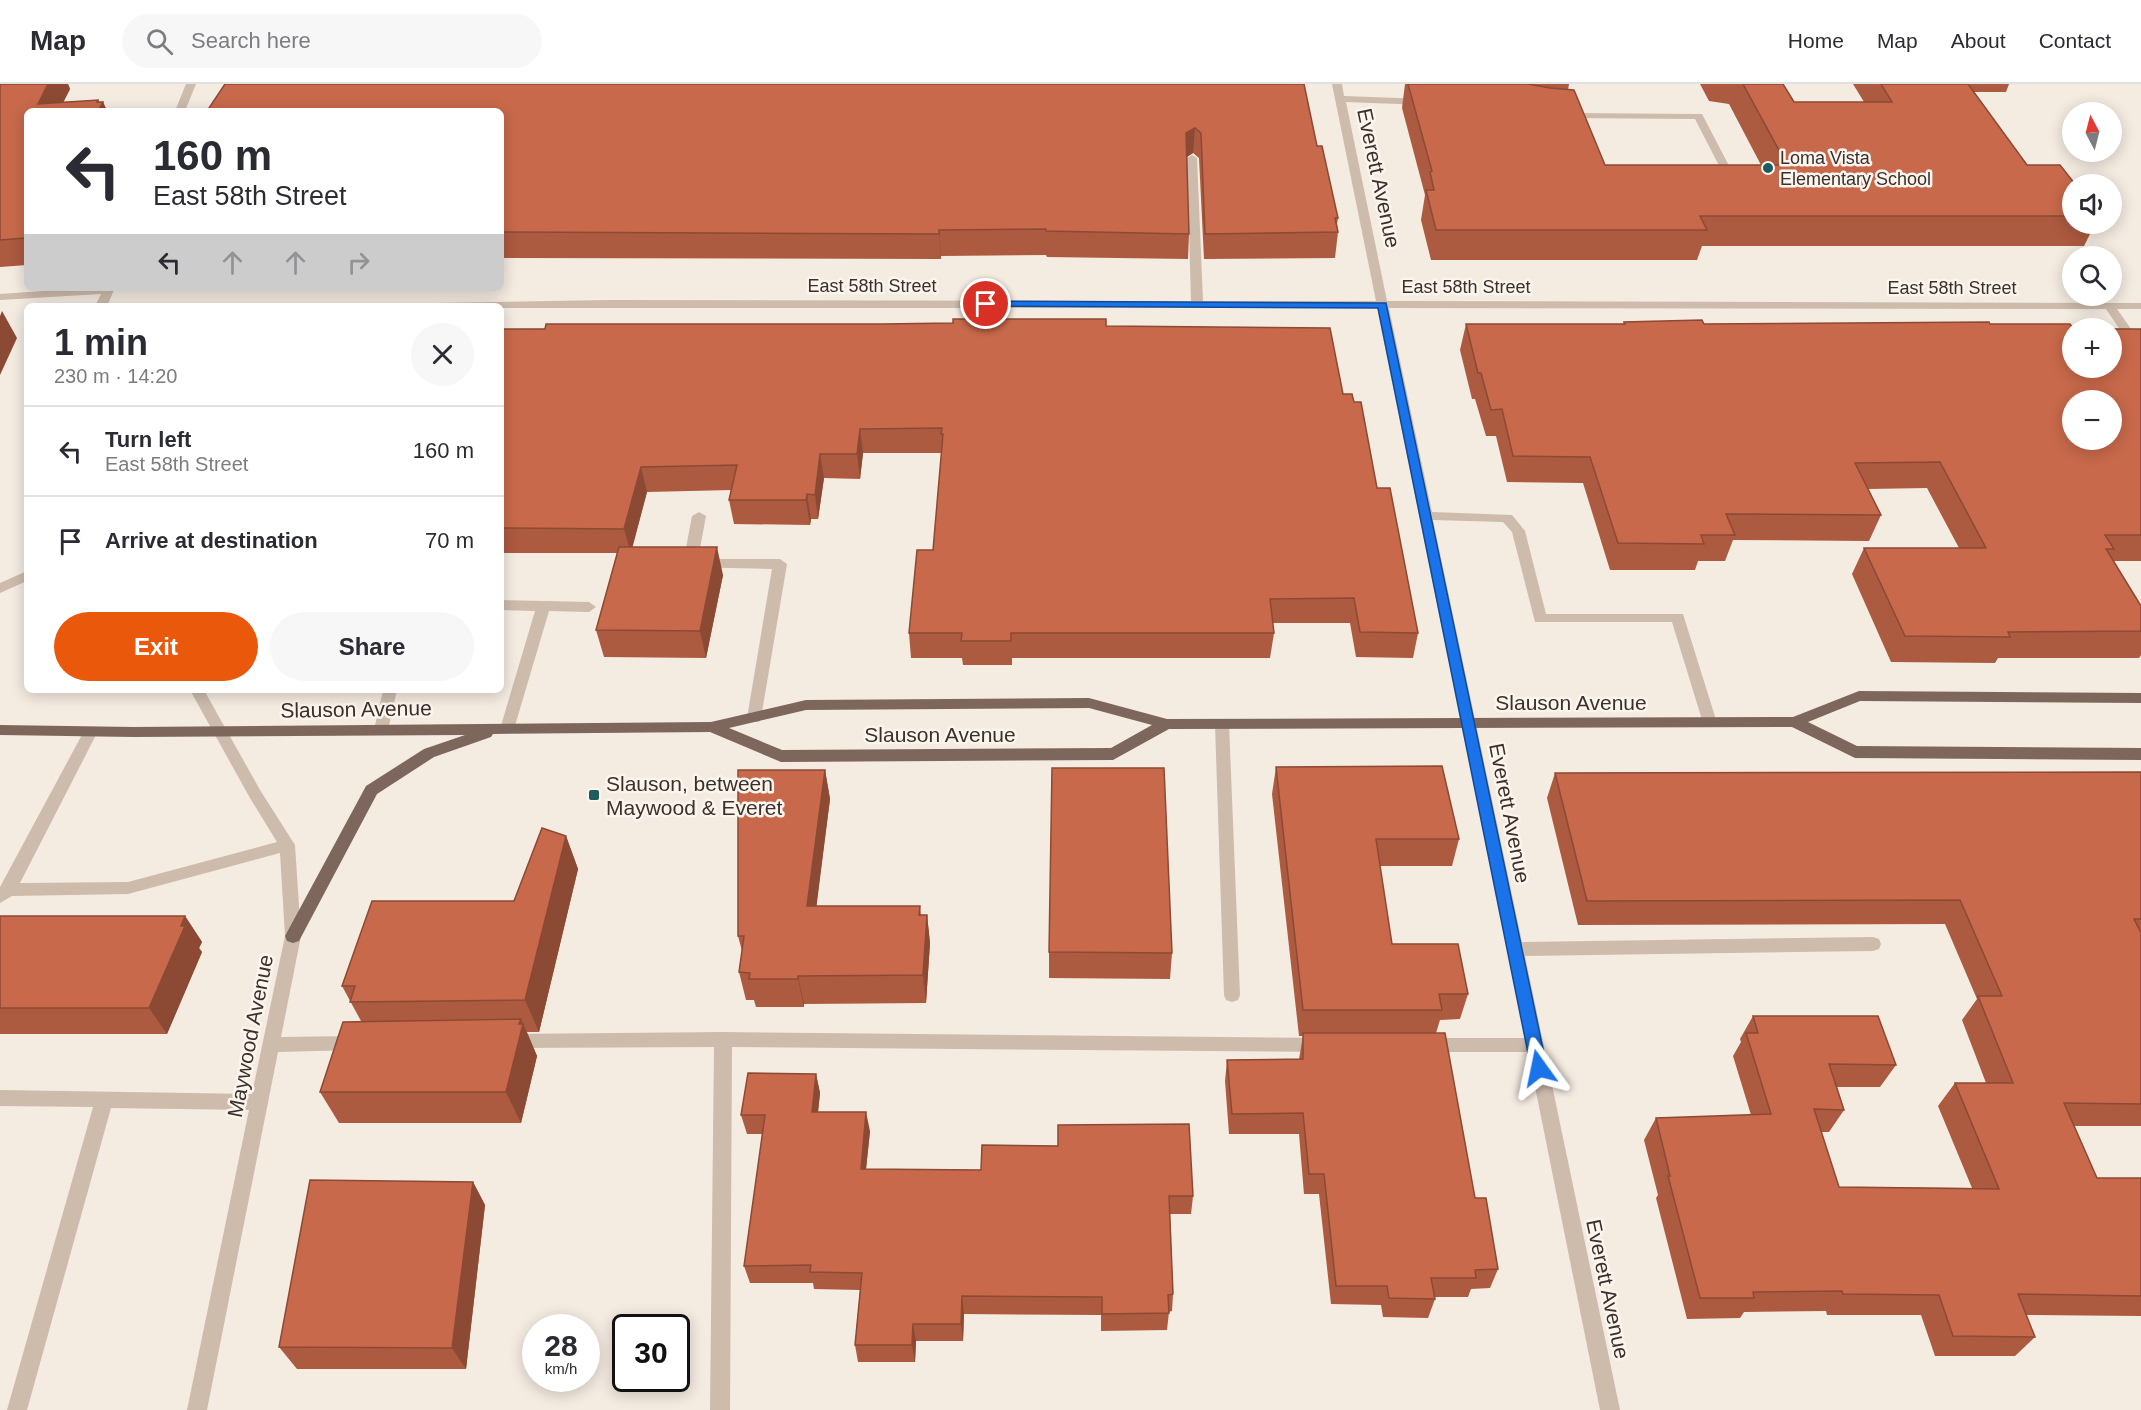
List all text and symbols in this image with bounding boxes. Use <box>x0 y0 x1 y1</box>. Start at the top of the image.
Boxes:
search box <box>122 14 542 68</box>
text: Map <box>30 25 86 56</box>
icon: search <box>143 25 176 58</box>
text: Search here <box>191 28 311 53</box>
text: Home <box>1788 29 1844 52</box>
text: Map <box>1877 29 1918 52</box>
text: About <box>1951 29 2006 52</box>
text: Contact <box>2039 29 2111 52</box>
north arrow <box>2062 102 2122 162</box>
map controls <box>2062 102 2122 450</box>
street label: Everett Avenue <box>1353 106 1405 250</box>
icon: left <box>54 132 132 210</box>
text: 160 m <box>153 132 272 179</box>
place label: Loma Vista Elementary School <box>1780 148 1931 189</box>
marker: Loma Vista Elementary School <box>1761 161 1775 175</box>
button: sound <box>2062 174 2122 234</box>
text: East 58th Street <box>153 181 347 211</box>
icon: left <box>153 246 186 279</box>
icon: ahead <box>216 246 249 279</box>
icon: ahead <box>279 246 312 279</box>
icon: right <box>342 246 375 279</box>
button: search <box>2062 246 2122 306</box>
street label: East 58th Street <box>807 276 937 296</box>
street label: East 58th Street <box>1401 277 1531 297</box>
pin <box>960 278 1011 329</box>
street label: East 58th Street <box>1887 278 2017 298</box>
icon: arrive <box>969 287 1002 320</box>
button: + <box>2062 318 2122 378</box>
text: 1 min <box>54 322 148 363</box>
button: close <box>411 323 474 386</box>
text: 230 m · 14:20 <box>54 365 177 387</box>
button: − <box>2062 390 2122 450</box>
text: Turn left <box>105 427 191 452</box>
icon: left <box>54 435 87 468</box>
text: 160 m <box>413 438 474 463</box>
text: East 58th Street <box>105 453 248 475</box>
icon: arrive <box>54 525 87 558</box>
text: Arrive at destination <box>105 528 318 553</box>
text: 70 m <box>425 528 474 553</box>
button: Exit <box>54 612 258 681</box>
button: Share <box>270 612 474 681</box>
street label: Slauson Avenue <box>1495 691 1647 714</box>
street label: Slauson Avenue <box>280 696 432 722</box>
street label: Slauson Avenue <box>864 723 1016 746</box>
street label: Everett Avenue <box>1485 741 1535 885</box>
place label: Slauson, between Maywood & Everet <box>606 772 782 819</box>
marker: Slauson, between Maywood & Everet <box>587 788 601 802</box>
street label: Maywood Avenue <box>223 953 277 1119</box>
position arrow <box>1507 1036 1571 1100</box>
street label: Everett Avenue <box>1582 1217 1634 1361</box>
speed limit sign: 30 <box>612 1314 690 1392</box>
text: 28 <box>544 1329 578 1362</box>
text: km/h <box>545 1360 577 1377</box>

